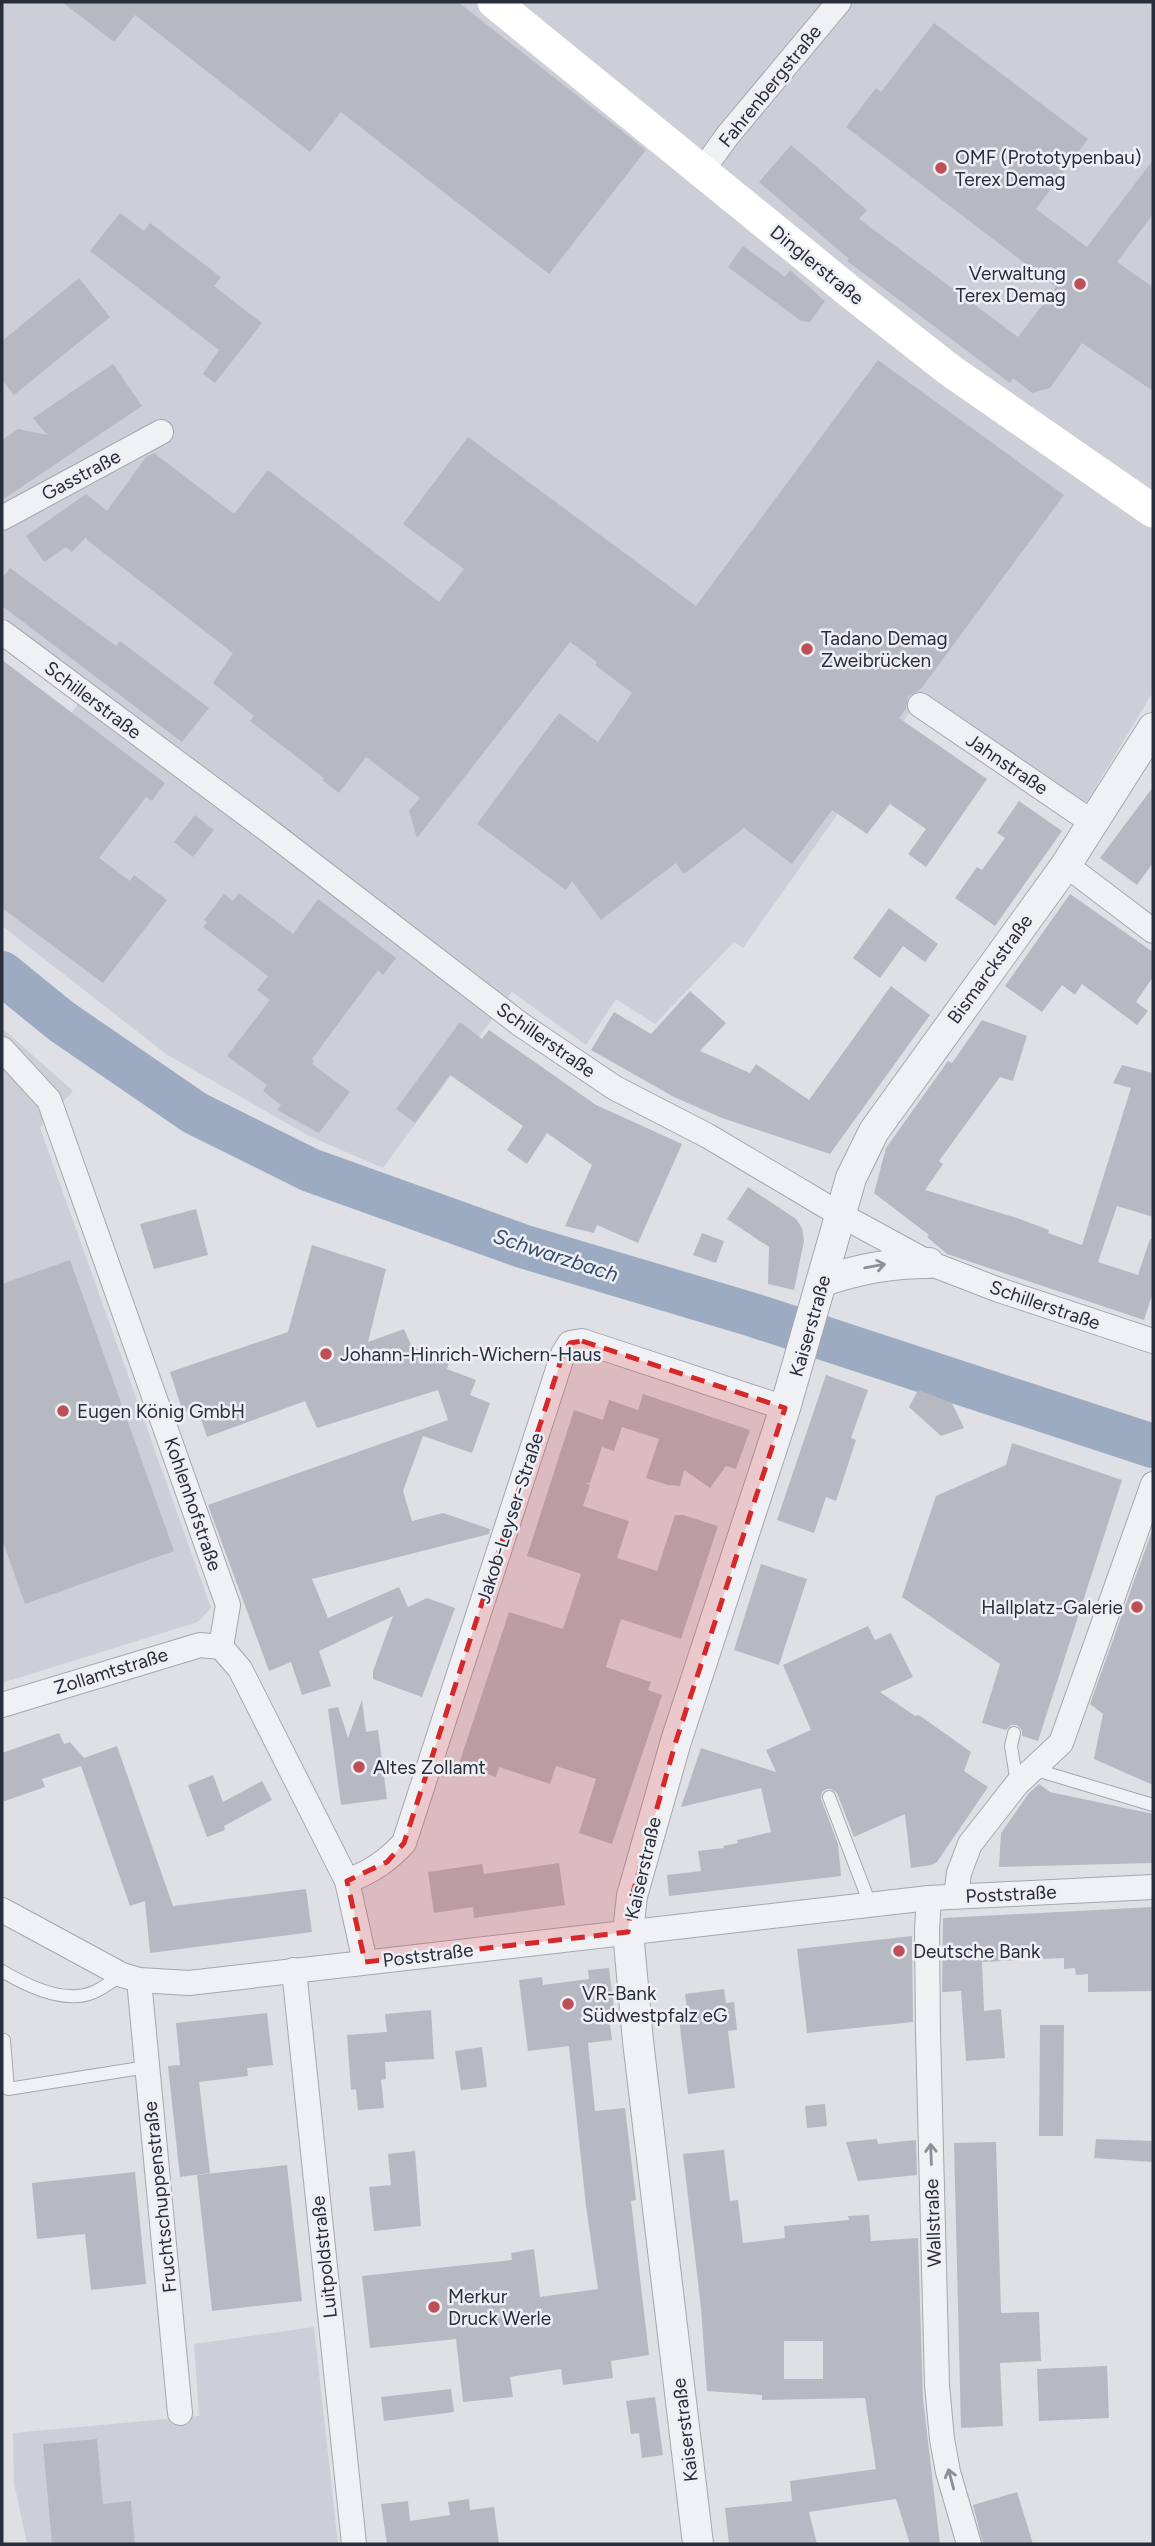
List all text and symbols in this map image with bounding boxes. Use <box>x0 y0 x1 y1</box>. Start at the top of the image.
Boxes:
street label: Fahrenbergstraße <box>714 20 826 152</box>
place label: OMF (Prototypenbau) Terex Demag <box>955 146 1142 191</box>
marker: OMF (Prototypenbau) Terex Demag <box>933 160 949 176</box>
street label: Dinglerstraße <box>766 220 868 310</box>
place label: Verwaltung Terex Demag <box>955 262 1066 307</box>
marker: Verwaltung Terex Demag <box>1072 276 1088 292</box>
street label: Gasstraße <box>38 445 124 505</box>
place label: Tadano Demag Zweibrücken <box>821 627 948 672</box>
marker: Tadano Demag Zweibrücken <box>799 641 815 657</box>
street label: Schillerstraße <box>40 656 146 744</box>
street label: Jahnstraße <box>962 728 1052 800</box>
street label: Bismarckstraße <box>943 910 1037 1028</box>
street label: Schillerstraße <box>492 997 600 1083</box>
water label: Schwarzbach <box>490 1223 622 1287</box>
one-way arrow <box>863 1259 886 1272</box>
street label: Kaiserstraße <box>785 1273 835 1379</box>
street label: Schillerstraße <box>987 1275 1103 1335</box>
place label: Johann-Hinrich-Wichern-Haus <box>340 1343 602 1366</box>
marker: Johann-Hinrich-Wichern-Haus <box>318 1346 334 1362</box>
place label: Eugen König GmbH <box>77 1400 245 1423</box>
marker: Eugen König GmbH <box>55 1403 71 1419</box>
street label: Jakob-Leyser-Straße <box>472 1430 548 1606</box>
street label: Kohlenhofstraße <box>159 1434 227 1574</box>
place label: Hallplatz-Galerie <box>981 1596 1123 1619</box>
marker: Hallplatz-Galerie <box>1129 1599 1145 1615</box>
street label: Zollamtstraße <box>51 1643 171 1699</box>
place label: Altes Zollamt <box>373 1756 486 1779</box>
marker: Altes Zollamt <box>351 1759 367 1775</box>
street label: Kaiserstraße <box>620 1815 666 1921</box>
street label: Poststraße <box>965 1880 1057 1908</box>
street label: Poststraße <box>381 1938 475 1972</box>
place label: Deutsche Bank <box>913 1940 1041 1963</box>
marker: Deutsche Bank <box>891 1943 907 1959</box>
place label: VR-Bank Südwestpfalz eG <box>582 1982 727 2027</box>
marker: VR-Bank Südwestpfalz eG <box>560 1996 576 2012</box>
street label: Fruchtschuppenstraße <box>139 2100 181 2294</box>
one-way arrow <box>924 2143 937 2166</box>
street label: Wallstraße <box>920 2178 946 2268</box>
street label: Luitpoldstraße <box>306 2195 342 2319</box>
place label: Merkur Druck Werle <box>448 2285 551 2330</box>
marker: Merkur Druck Werle <box>426 2299 442 2315</box>
street label: Kaiserstraße <box>667 2377 703 2483</box>
one-way arrow <box>943 2468 956 2490</box>

